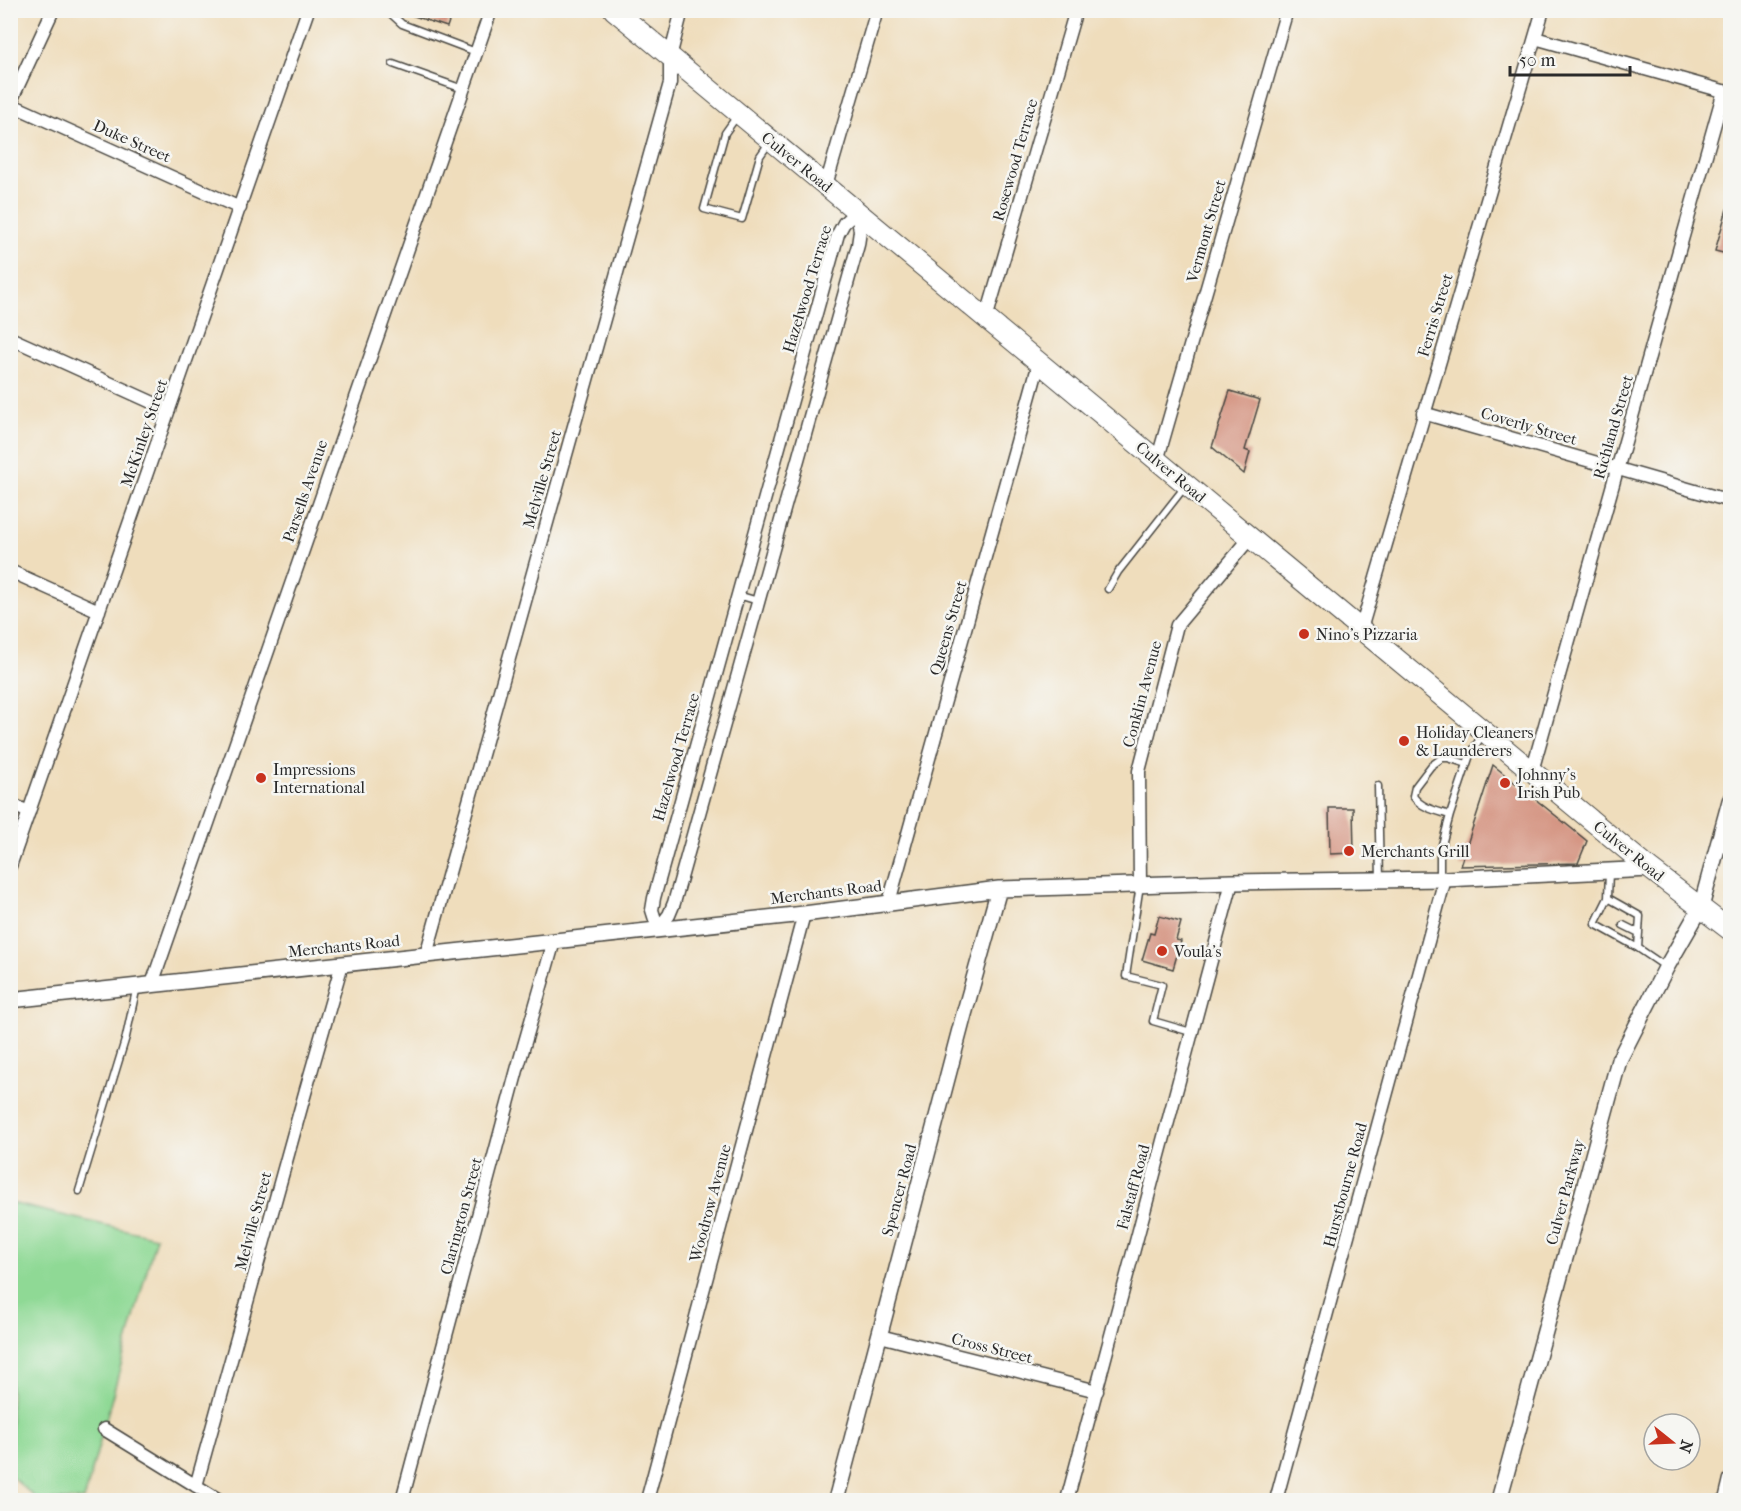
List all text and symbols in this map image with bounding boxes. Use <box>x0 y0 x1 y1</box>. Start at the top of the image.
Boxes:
scale bar <box>1510 39 1630 77</box>
text: 50 m <box>1519 50 1556 71</box>
street label: Rosewood Terrace <box>988 97 1042 223</box>
street label: Duke Street <box>90 115 174 167</box>
street label: Culver Road <box>758 128 836 196</box>
street label: Vermont Street <box>1182 177 1230 286</box>
street label: Hazelwood Terrace <box>779 223 835 355</box>
street label: Ferris Street <box>1413 271 1457 359</box>
street label: Richland Street <box>1589 372 1637 481</box>
street label: McKinley Street <box>117 376 172 490</box>
street label: Coverly Street <box>1479 403 1580 449</box>
street label: Melville Street <box>519 427 565 530</box>
street label: Parsells Avenue <box>279 437 331 545</box>
street label: Culver Road <box>1132 437 1210 507</box>
street label: Queens Street <box>925 578 971 678</box>
place label: Nino's Pizzaria <box>1316 625 1418 644</box>
marker: Nino's Pizzaria <box>1297 627 1311 641</box>
street label: Conklin Avenue <box>1119 638 1165 750</box>
street label: Hazelwood Terrace <box>649 691 703 823</box>
place label: Holiday Cleaners & Launderers <box>1416 723 1534 760</box>
marker: Holiday Cleaners & Launderers <box>1397 734 1411 748</box>
place label: Impressions International <box>273 760 366 797</box>
place label: Johnny’s Irish Pub <box>1515 765 1580 802</box>
marker: Impressions International <box>254 771 268 785</box>
marker: Johnny’s Irish Pub <box>1498 776 1512 790</box>
street label: Culver Road <box>1590 817 1668 885</box>
place label: Merchants Grill <box>1361 842 1470 861</box>
marker: Merchants Grill <box>1342 844 1356 858</box>
street label: Merchants Road <box>769 876 883 908</box>
street label: Merchants Road <box>287 931 401 961</box>
place label: Voula's <box>1173 942 1222 961</box>
marker: Voula's <box>1155 944 1169 958</box>
street label: Hurstbourne Road <box>1319 1120 1371 1249</box>
street label: Culver Parkway <box>1542 1136 1588 1247</box>
street label: Spencer Road <box>878 1141 921 1238</box>
street label: Woodrow Avenue <box>685 1142 735 1265</box>
street label: Falstaff Road <box>1112 1142 1154 1232</box>
street label: Clarington Street <box>436 1155 486 1277</box>
street label: Melville Street <box>231 1169 275 1273</box>
street label: Cross Street <box>949 1329 1035 1367</box>
north arrow <box>1642 1412 1702 1472</box>
text: N <box>1675 1438 1697 1456</box>

